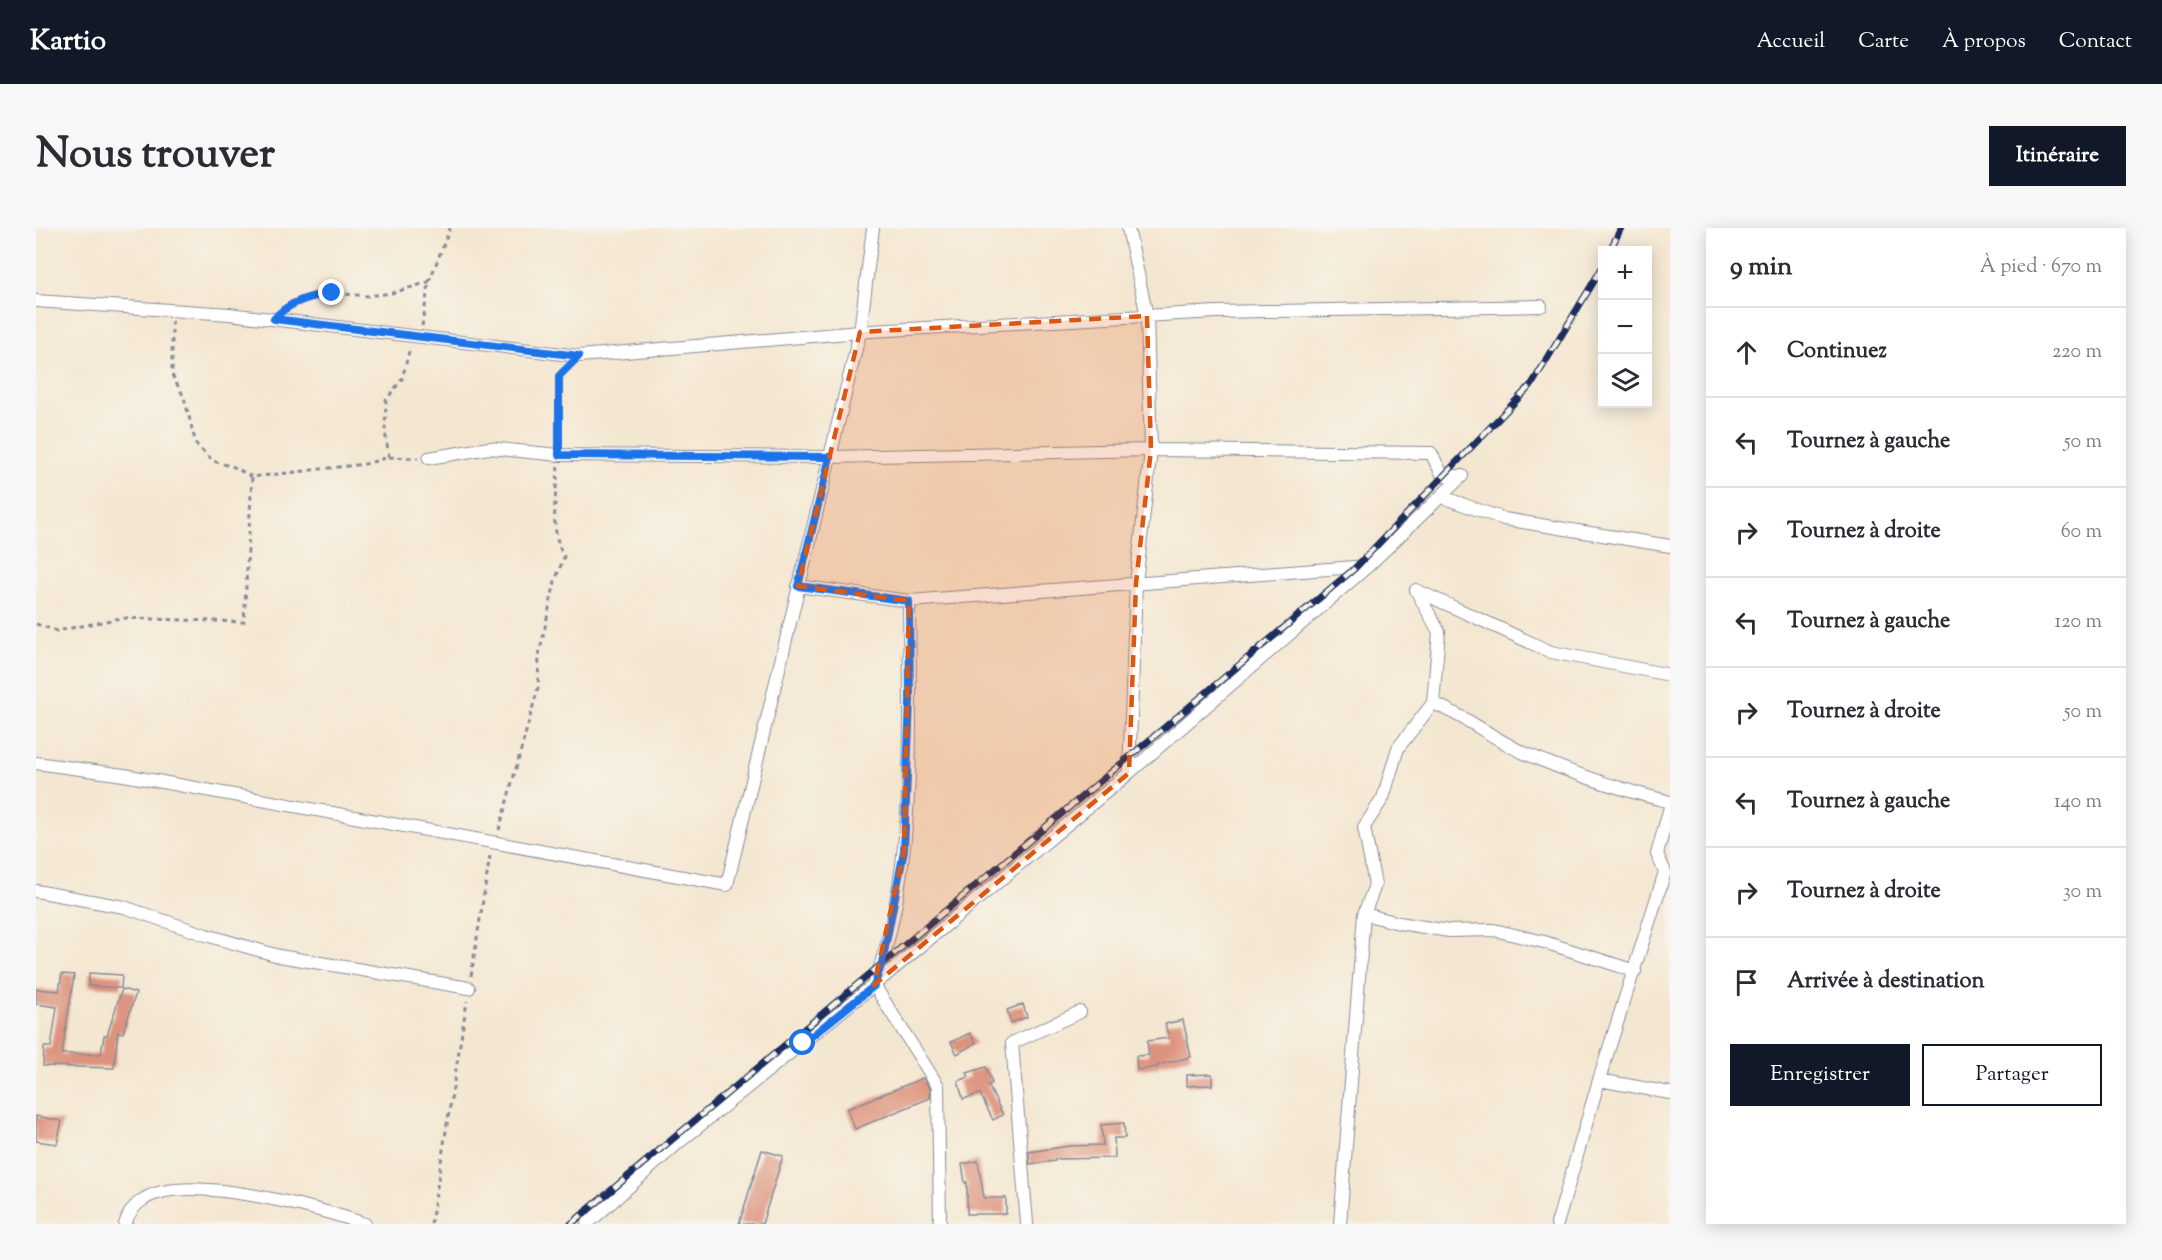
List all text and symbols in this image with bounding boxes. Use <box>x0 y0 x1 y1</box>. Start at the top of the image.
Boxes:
text: Kartio <box>30 22 106 62</box>
text: Accueil <box>1757 27 1825 57</box>
text: Carte <box>1858 27 1909 57</box>
text: À propos <box>1942 27 2026 57</box>
text: Contact <box>2059 27 2132 57</box>
text: Nous trouver <box>36 126 275 186</box>
button: Itinéraire <box>1989 126 2126 186</box>
map controls <box>1598 246 1652 408</box>
button: + <box>1598 246 1652 300</box>
text: 9 min <box>1730 249 1792 286</box>
text: À pied · 670 m <box>1980 253 2102 282</box>
route end <box>318 279 344 305</box>
button: − <box>1598 300 1652 354</box>
icon: ahead <box>1730 336 1763 369</box>
text: Continuez <box>1787 336 1887 368</box>
text: 220 m <box>2052 338 2102 367</box>
button: layers <box>1598 354 1652 408</box>
icon: left <box>1730 426 1763 459</box>
text: Tournez à gauche <box>1787 426 1950 458</box>
text: 50 m <box>2064 428 2102 457</box>
icon: right <box>1730 516 1763 549</box>
text: Tournez à droite <box>1787 516 1941 548</box>
text: 60 m <box>2061 518 2102 547</box>
icon: left <box>1730 606 1763 639</box>
text: Tournez à gauche <box>1787 606 1950 638</box>
text: 120 m <box>2054 608 2102 637</box>
icon: right <box>1730 696 1763 729</box>
text: Tournez à droite <box>1787 696 1941 728</box>
text: 50 m <box>2064 698 2102 727</box>
icon: left <box>1730 786 1763 819</box>
text: Tournez à gauche <box>1787 786 1950 818</box>
text: 140 m <box>2054 788 2102 817</box>
icon: right <box>1730 876 1763 909</box>
text: Tournez à droite <box>1787 876 1941 908</box>
text: 30 m <box>2063 878 2102 907</box>
icon: arrive <box>1730 966 1763 999</box>
text: Arrivée à destination <box>1787 966 1984 998</box>
route start <box>789 1029 815 1055</box>
button: Enregistrer <box>1730 1044 1910 1106</box>
button: Partager <box>1922 1044 2102 1106</box>

